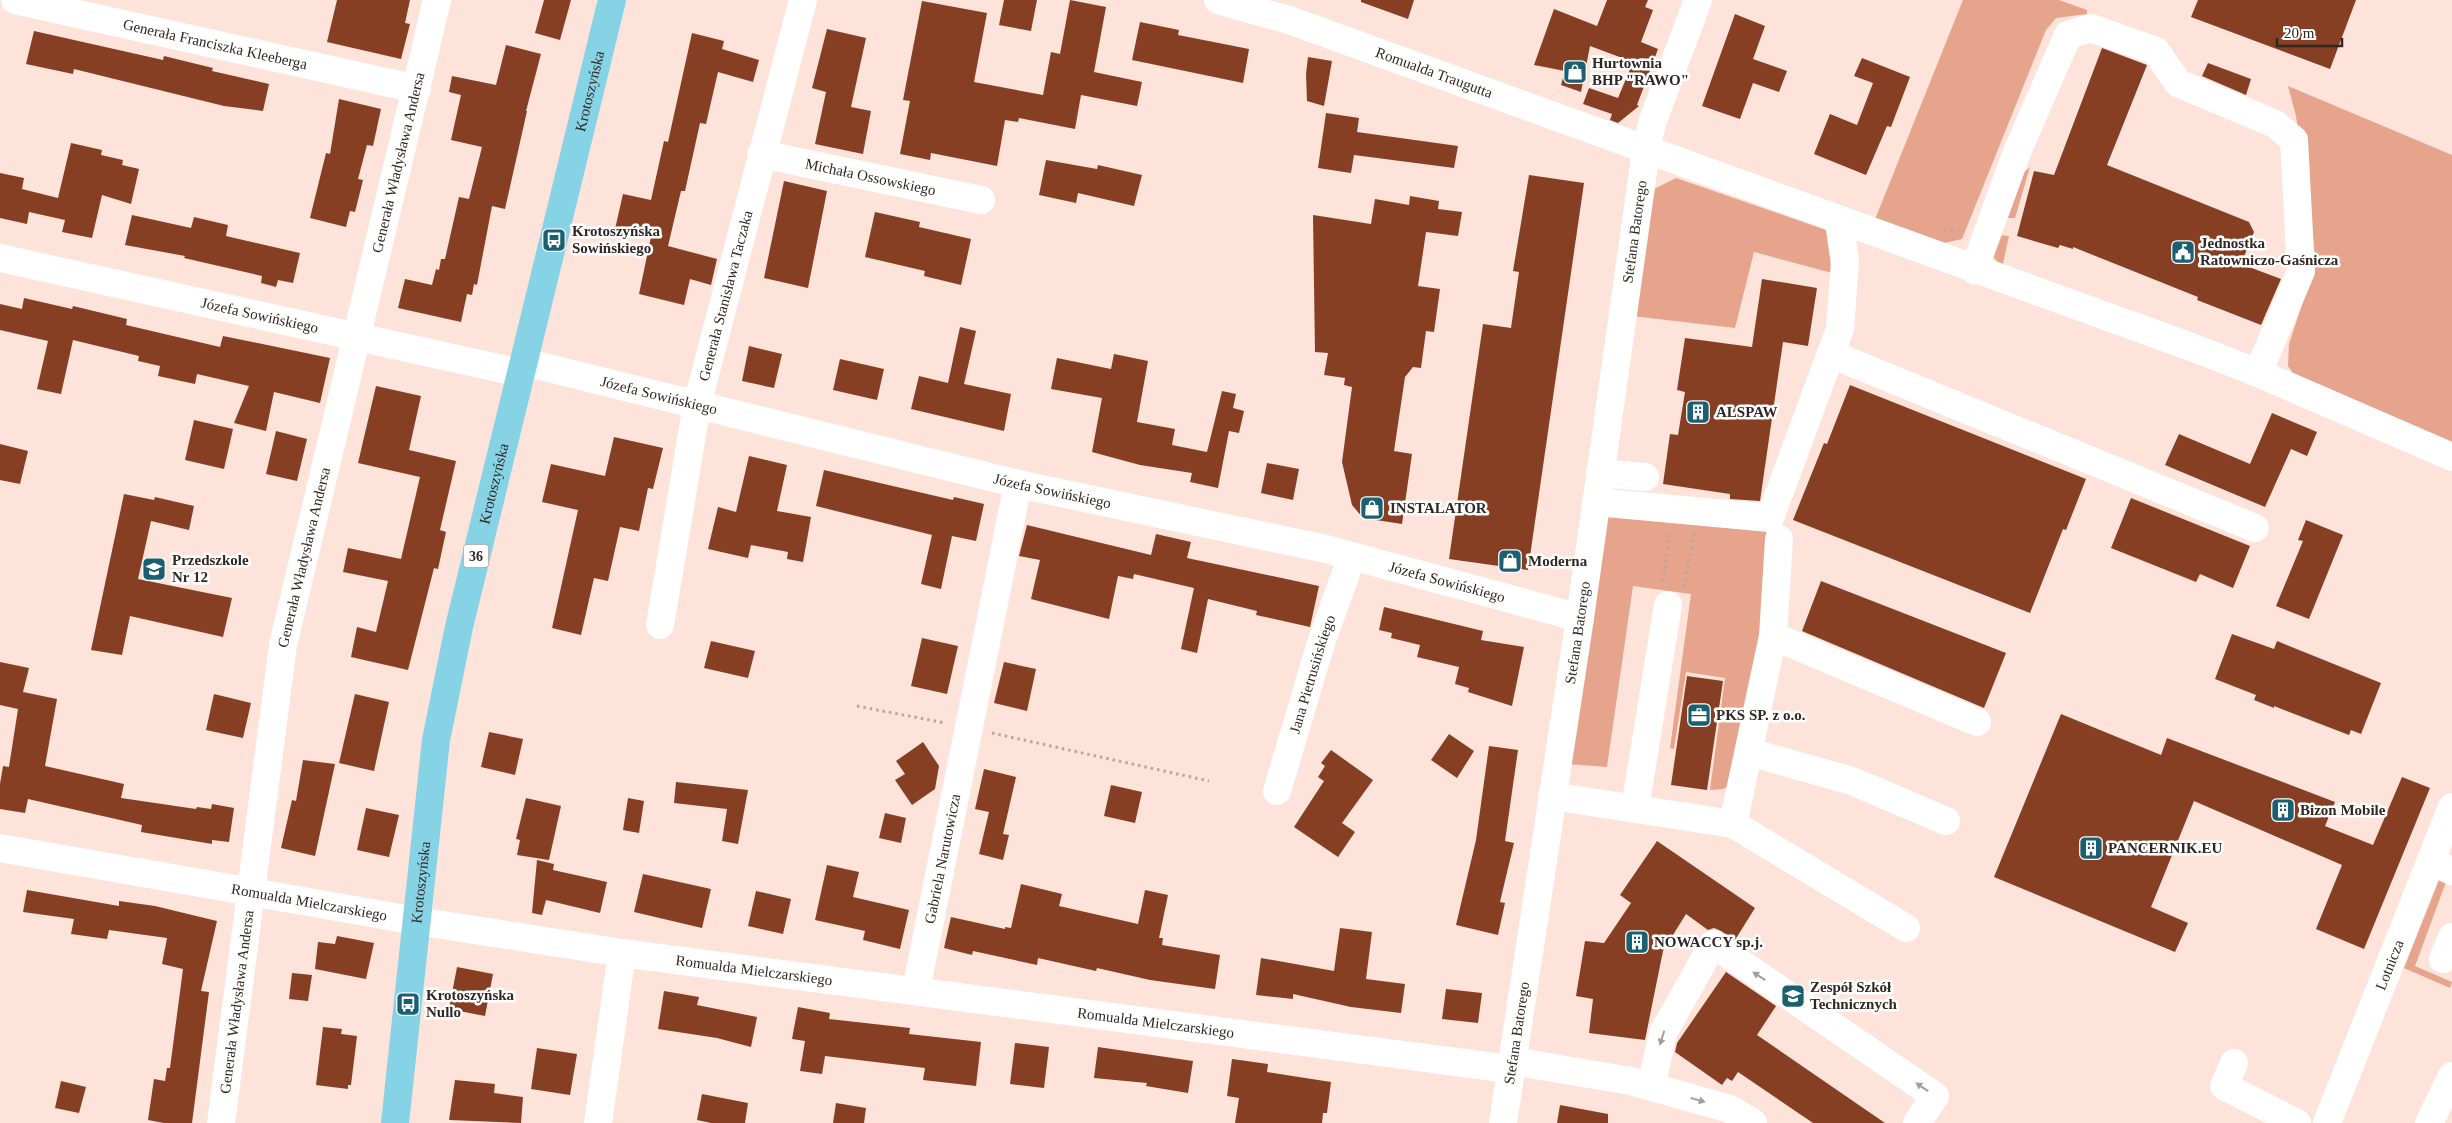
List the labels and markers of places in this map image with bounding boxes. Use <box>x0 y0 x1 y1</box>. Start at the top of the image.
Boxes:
place label: Hurtownia BHP "RAWO" <box>1592 55 1689 88</box>
shop icon: Hurtownia BHP "RAWO" <box>1562 59 1588 85</box>
place label: Krotoszyńska Sowińskiego <box>572 223 661 256</box>
bus stop icon: Krotoszyńska Sowińskiego <box>541 227 567 253</box>
place label: Jednostka Ratowniczo-Gaśnicza <box>2200 235 2339 268</box>
public building icon: Jednostka Ratowniczo-Gaśnicza <box>2170 239 2196 265</box>
building icon: ALSPAW <box>1685 399 1711 425</box>
place label: ALSPAW <box>1716 404 1777 420</box>
shop icon: INSTALATOR <box>1359 495 1385 521</box>
place label: INSTALATOR <box>1390 500 1487 516</box>
shop icon: Moderna <box>1497 548 1523 574</box>
place label: Przedszkole Nr 12 <box>172 552 249 585</box>
place label: Moderna <box>1528 553 1588 569</box>
school or university icon: Przedszkole Nr 12 <box>141 556 167 582</box>
office icon: PKS SP. z o.o. <box>1686 702 1712 728</box>
place label: PKS SP. z o.o. <box>1716 707 1806 723</box>
building icon: Bizon Mobile <box>2270 797 2296 823</box>
place label: Bizon Mobile <box>2300 802 2386 818</box>
building icon: PANCERNIK.EU <box>2078 835 2104 861</box>
place label: PANCERNIK.EU <box>2108 840 2222 856</box>
building icon: NOWACCY sp.j. <box>1624 929 1650 955</box>
place label: NOWACCY sp.j. <box>1654 934 1763 950</box>
place label: Zespół Szkół Technicznych <box>1810 979 1898 1012</box>
school or university icon: Zespół Szkół Technicznych <box>1780 983 1806 1009</box>
place label: Krotoszyńska Nullo <box>426 987 515 1020</box>
bus stop icon: Krotoszyńska Nullo <box>395 991 421 1017</box>

